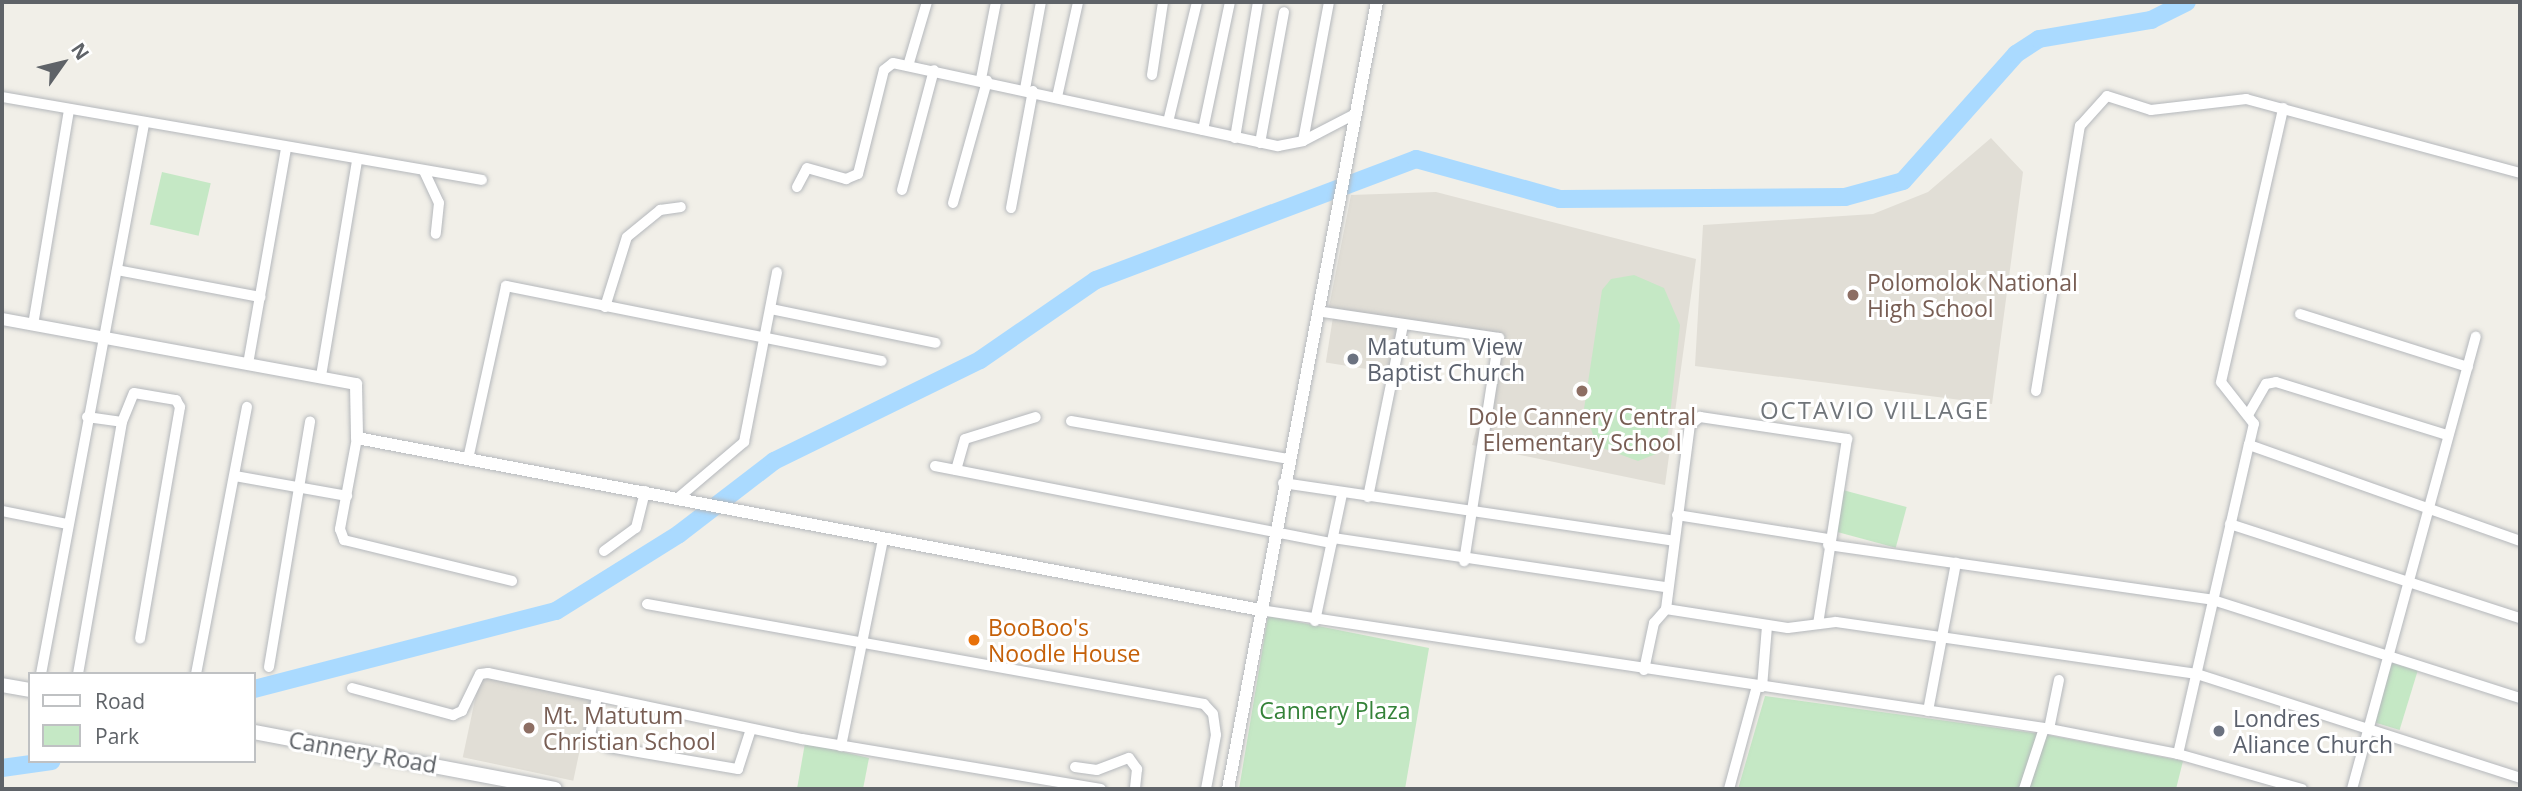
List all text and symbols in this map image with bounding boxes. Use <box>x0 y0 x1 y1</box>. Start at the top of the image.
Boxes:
north arrow <box>28 28 98 98</box>
text: N <box>65 38 96 65</box>
place label: Polomolok National High School <box>1867 268 2078 322</box>
marker: Polomolok National High School <box>1845 287 1861 303</box>
place label: Matutum View Baptist Church <box>1367 332 1525 386</box>
marker: Matutum View Baptist Church <box>1345 351 1361 367</box>
marker: Dole Cannery Central Elementary School <box>1574 383 1590 399</box>
district label: OCTAVIO VILLAGE <box>1762 396 1988 424</box>
place label: Dole Cannery Central Elementary School <box>1468 402 1696 456</box>
place label: BooBoo's Noodle House <box>988 613 1141 667</box>
marker: BooBoo's Noodle House <box>966 632 982 648</box>
legend <box>28 672 256 763</box>
text: Road <box>95 687 145 715</box>
park label: Cannery Plaza <box>1259 696 1411 724</box>
place label: Mt. Matutum Christian School <box>543 701 716 755</box>
place label: Londres Aliance Church <box>2233 704 2393 758</box>
marker: Mt. Matutum Christian School <box>521 720 537 736</box>
text: Park <box>95 722 139 750</box>
marker: Londres Aliance Church <box>2211 723 2227 739</box>
street label: Cannery Road <box>287 725 439 779</box>

